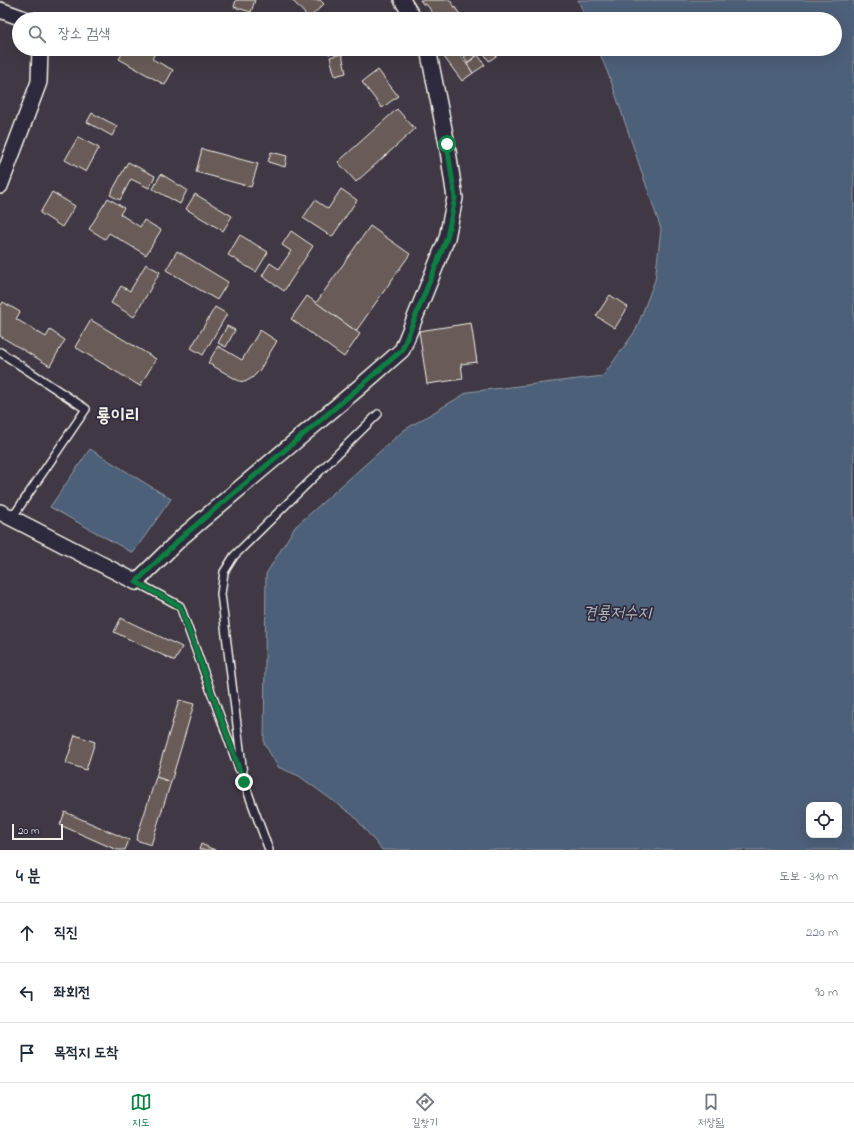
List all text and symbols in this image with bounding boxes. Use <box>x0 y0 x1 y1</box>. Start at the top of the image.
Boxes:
search box <box>12 12 842 56</box>
icon: search <box>26 23 48 45</box>
text: 장소 검색 <box>58 23 110 45</box>
route start <box>438 135 456 153</box>
district label: 룡이리 <box>96 404 140 430</box>
water label: 견룡저수지 <box>583 601 654 626</box>
route end <box>235 773 253 791</box>
map controls <box>806 802 842 838</box>
button: locate <box>806 802 842 838</box>
scale bar <box>12 822 63 841</box>
text: 20 m <box>18 823 40 839</box>
text: 4 분 <box>16 864 41 889</box>
text: 도보 · 310 m <box>779 867 838 886</box>
icon: ahead <box>16 922 38 944</box>
text: 직진 <box>54 922 78 944</box>
text: 220 m <box>806 923 838 942</box>
icon: left <box>16 982 38 1004</box>
text: 좌회전 <box>54 982 90 1004</box>
text: 90 m <box>815 983 838 1002</box>
icon: arrive <box>16 1042 38 1064</box>
text: 목적지 도착 <box>54 1042 118 1064</box>
tab: 지도 <box>130 1091 152 1131</box>
tab: 길찾기 <box>411 1091 438 1131</box>
tab: 저장됨 <box>698 1091 724 1131</box>

